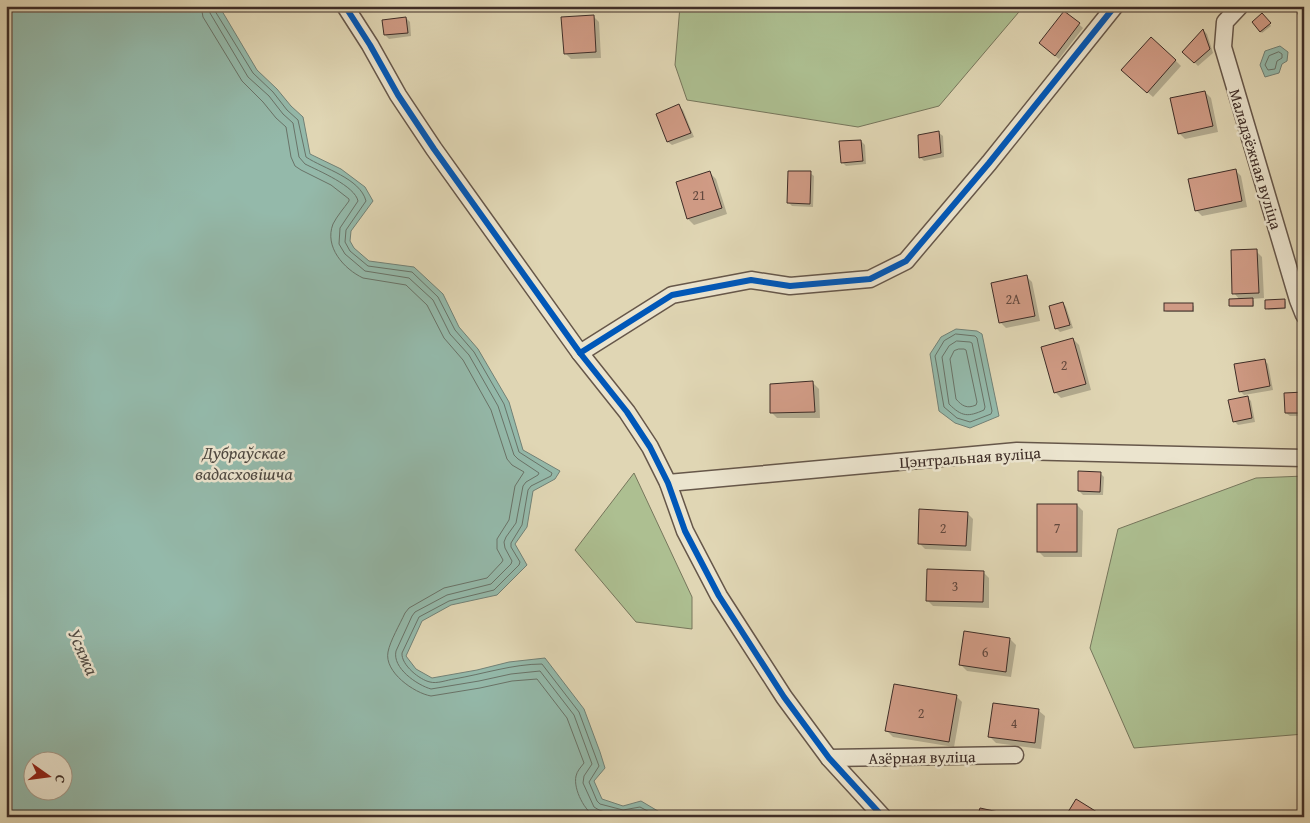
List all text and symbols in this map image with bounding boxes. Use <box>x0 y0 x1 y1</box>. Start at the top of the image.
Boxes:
street label: Маладзёжная вуліца <box>1223 86 1289 233</box>
house number: 21 <box>692 185 706 205</box>
house number: 2А <box>1005 289 1021 309</box>
house number: 2 <box>1061 355 1067 375</box>
water label: Дубраўскае вадасховішча <box>195 439 293 487</box>
street label: Цэнтральная вуліца <box>898 440 1042 474</box>
house number: 2 <box>940 518 946 538</box>
house number: 7 <box>1054 518 1061 538</box>
house number: 3 <box>952 576 958 596</box>
water label: Усяжа <box>61 624 106 680</box>
house number: 6 <box>982 642 989 662</box>
house number: 2 <box>918 703 924 723</box>
house number: 4 <box>1011 713 1018 733</box>
street label: Азёрная вуліца <box>868 744 976 770</box>
north arrow <box>22 750 72 800</box>
text: С <box>50 773 71 785</box>

